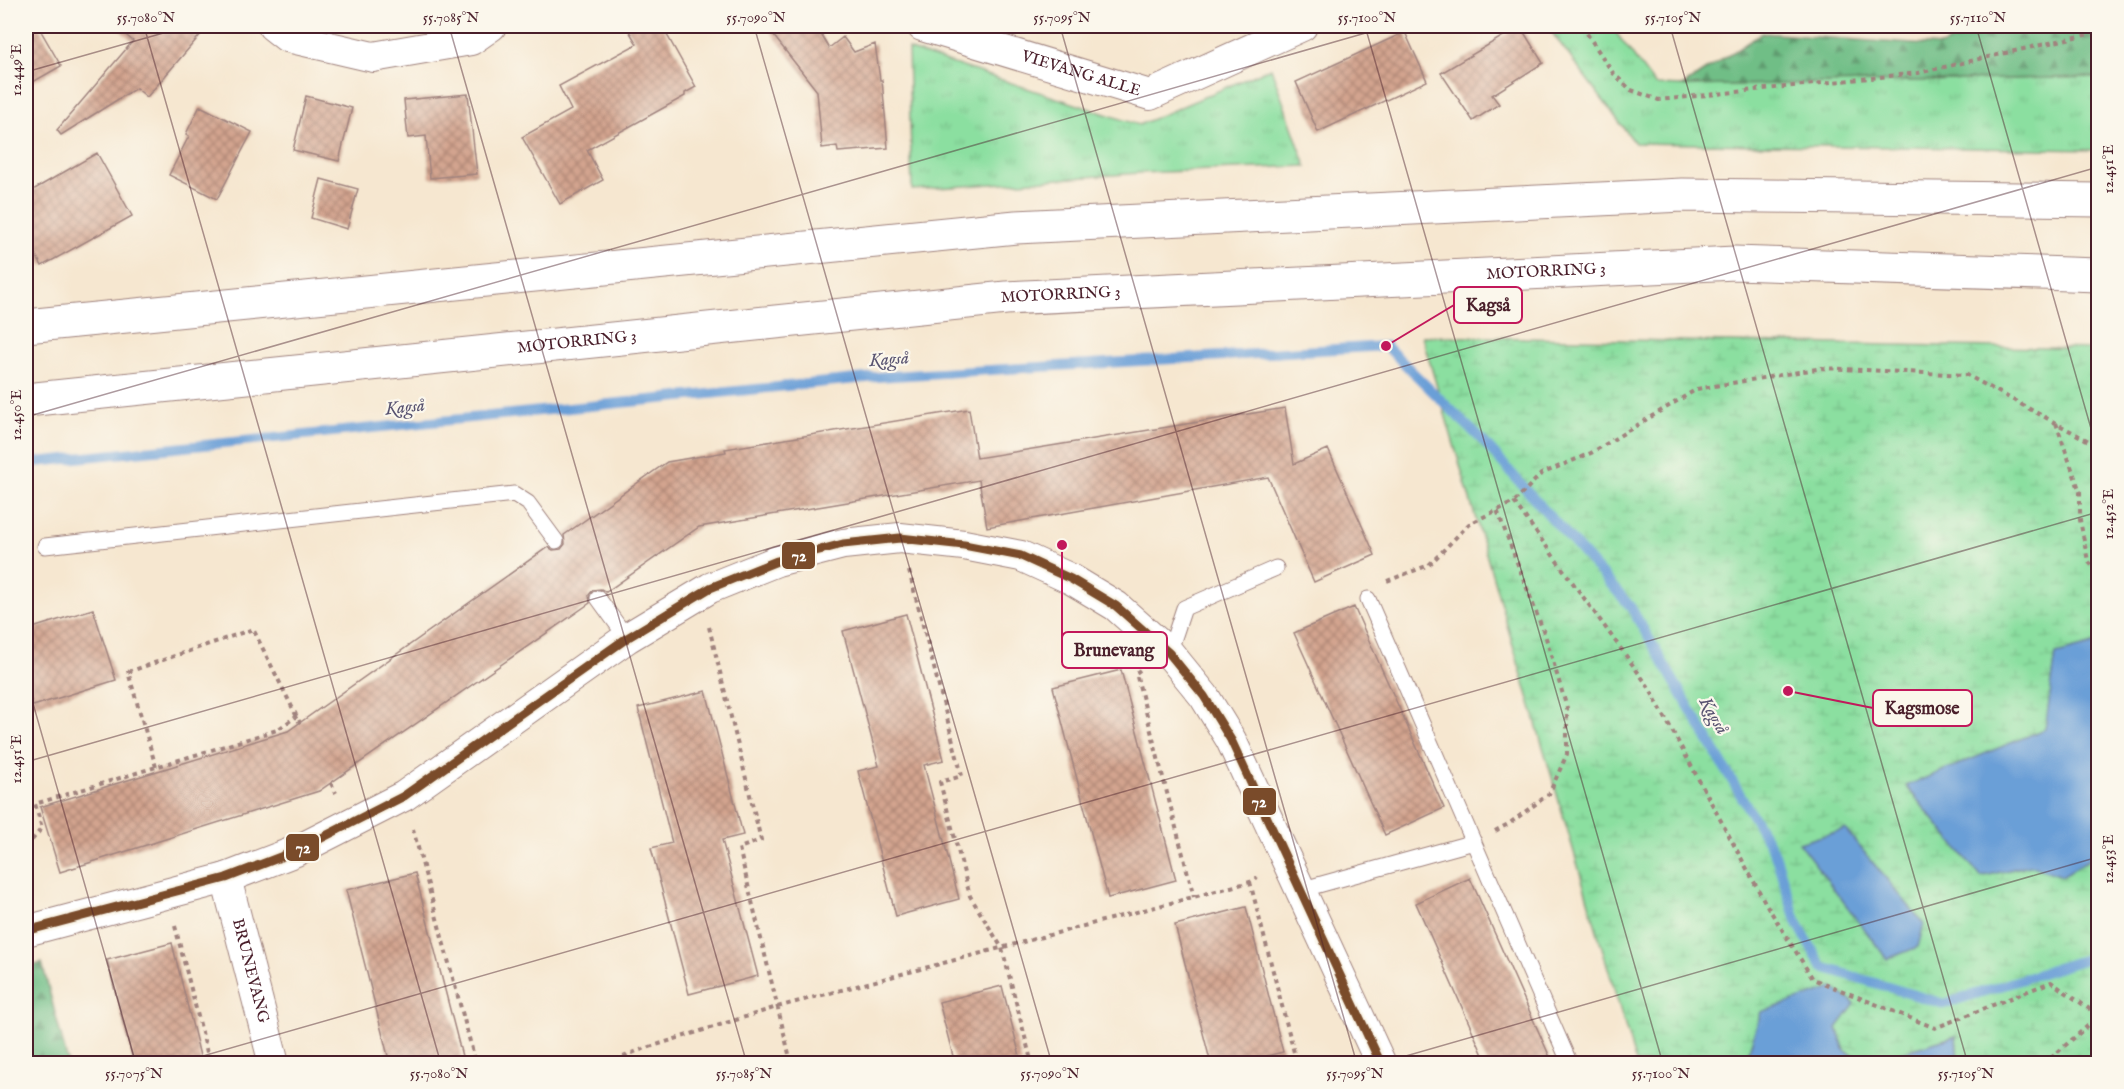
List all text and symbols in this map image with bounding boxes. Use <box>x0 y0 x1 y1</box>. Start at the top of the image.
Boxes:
text: 55.7080°N <box>117 8 175 27</box>
text: 55.7085°N <box>423 8 479 27</box>
text: 55.7090°N <box>726 8 786 27</box>
text: 55.7095°N <box>1033 8 1091 27</box>
text: 55.7100°N <box>1338 8 1396 27</box>
text: 55.7105°N <box>1645 8 1701 27</box>
text: 55.7110°N <box>1950 8 2006 27</box>
text: 12.449°E <box>7 44 26 96</box>
street label: VIEVANG ALLE <box>1018 46 1143 102</box>
text: 12.451°E <box>2099 144 2118 194</box>
street label: MOTORRING 3 <box>1486 259 1606 285</box>
street label: MOTORRING 3 <box>1000 283 1121 308</box>
callout: Kagså <box>1454 287 1522 323</box>
text: Kagså <box>1466 295 1512 318</box>
street label: MOTORRING 3 <box>516 327 638 359</box>
water label: Kagså <box>867 347 910 373</box>
text: 12.450°E <box>7 389 26 441</box>
water label: Kagså <box>383 394 426 422</box>
text: 12.452°E <box>2099 489 2118 539</box>
line badge: 72 <box>781 541 816 570</box>
text: 72 <box>792 547 807 567</box>
callout: Brunevang <box>1062 632 1167 668</box>
text: Brunevang <box>1074 640 1156 663</box>
callout: Kagsmose <box>1873 690 1972 726</box>
water label: Kagså <box>1693 692 1733 739</box>
text: Kagsmose <box>1884 698 1960 721</box>
text: 12.451°E <box>7 734 26 784</box>
line badge: 72 <box>1242 787 1277 816</box>
text: 72 <box>1252 793 1267 813</box>
line badge: 72 <box>285 833 320 862</box>
text: 12.453°E <box>2099 834 2118 884</box>
text: 72 <box>296 839 311 859</box>
street label: BRUNEVANG <box>227 917 273 1026</box>
text: 55.7075°N <box>105 1064 163 1083</box>
text: 55.7080°N <box>410 1064 468 1083</box>
text: 55.7085°N <box>716 1064 772 1083</box>
text: 55.7090°N <box>1020 1064 1080 1083</box>
text: 55.7095°N <box>1326 1064 1384 1083</box>
text: 55.7100°N <box>1632 1064 1690 1083</box>
text: 55.7105°N <box>1938 1064 1994 1083</box>

